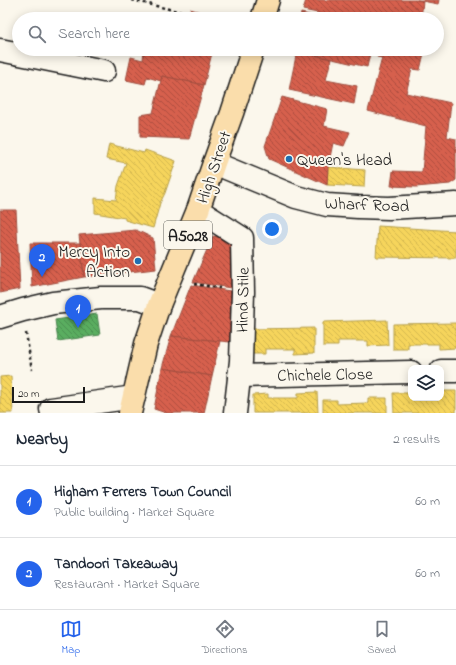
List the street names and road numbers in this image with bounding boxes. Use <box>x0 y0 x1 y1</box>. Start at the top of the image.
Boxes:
street label: High Street <box>190 128 240 208</box>
street label: Wharf Road <box>324 192 410 219</box>
road number: A5028 <box>164 221 212 249</box>
street label: Hind Stile <box>230 267 257 333</box>
street label: Chichele Close <box>277 362 373 389</box>

